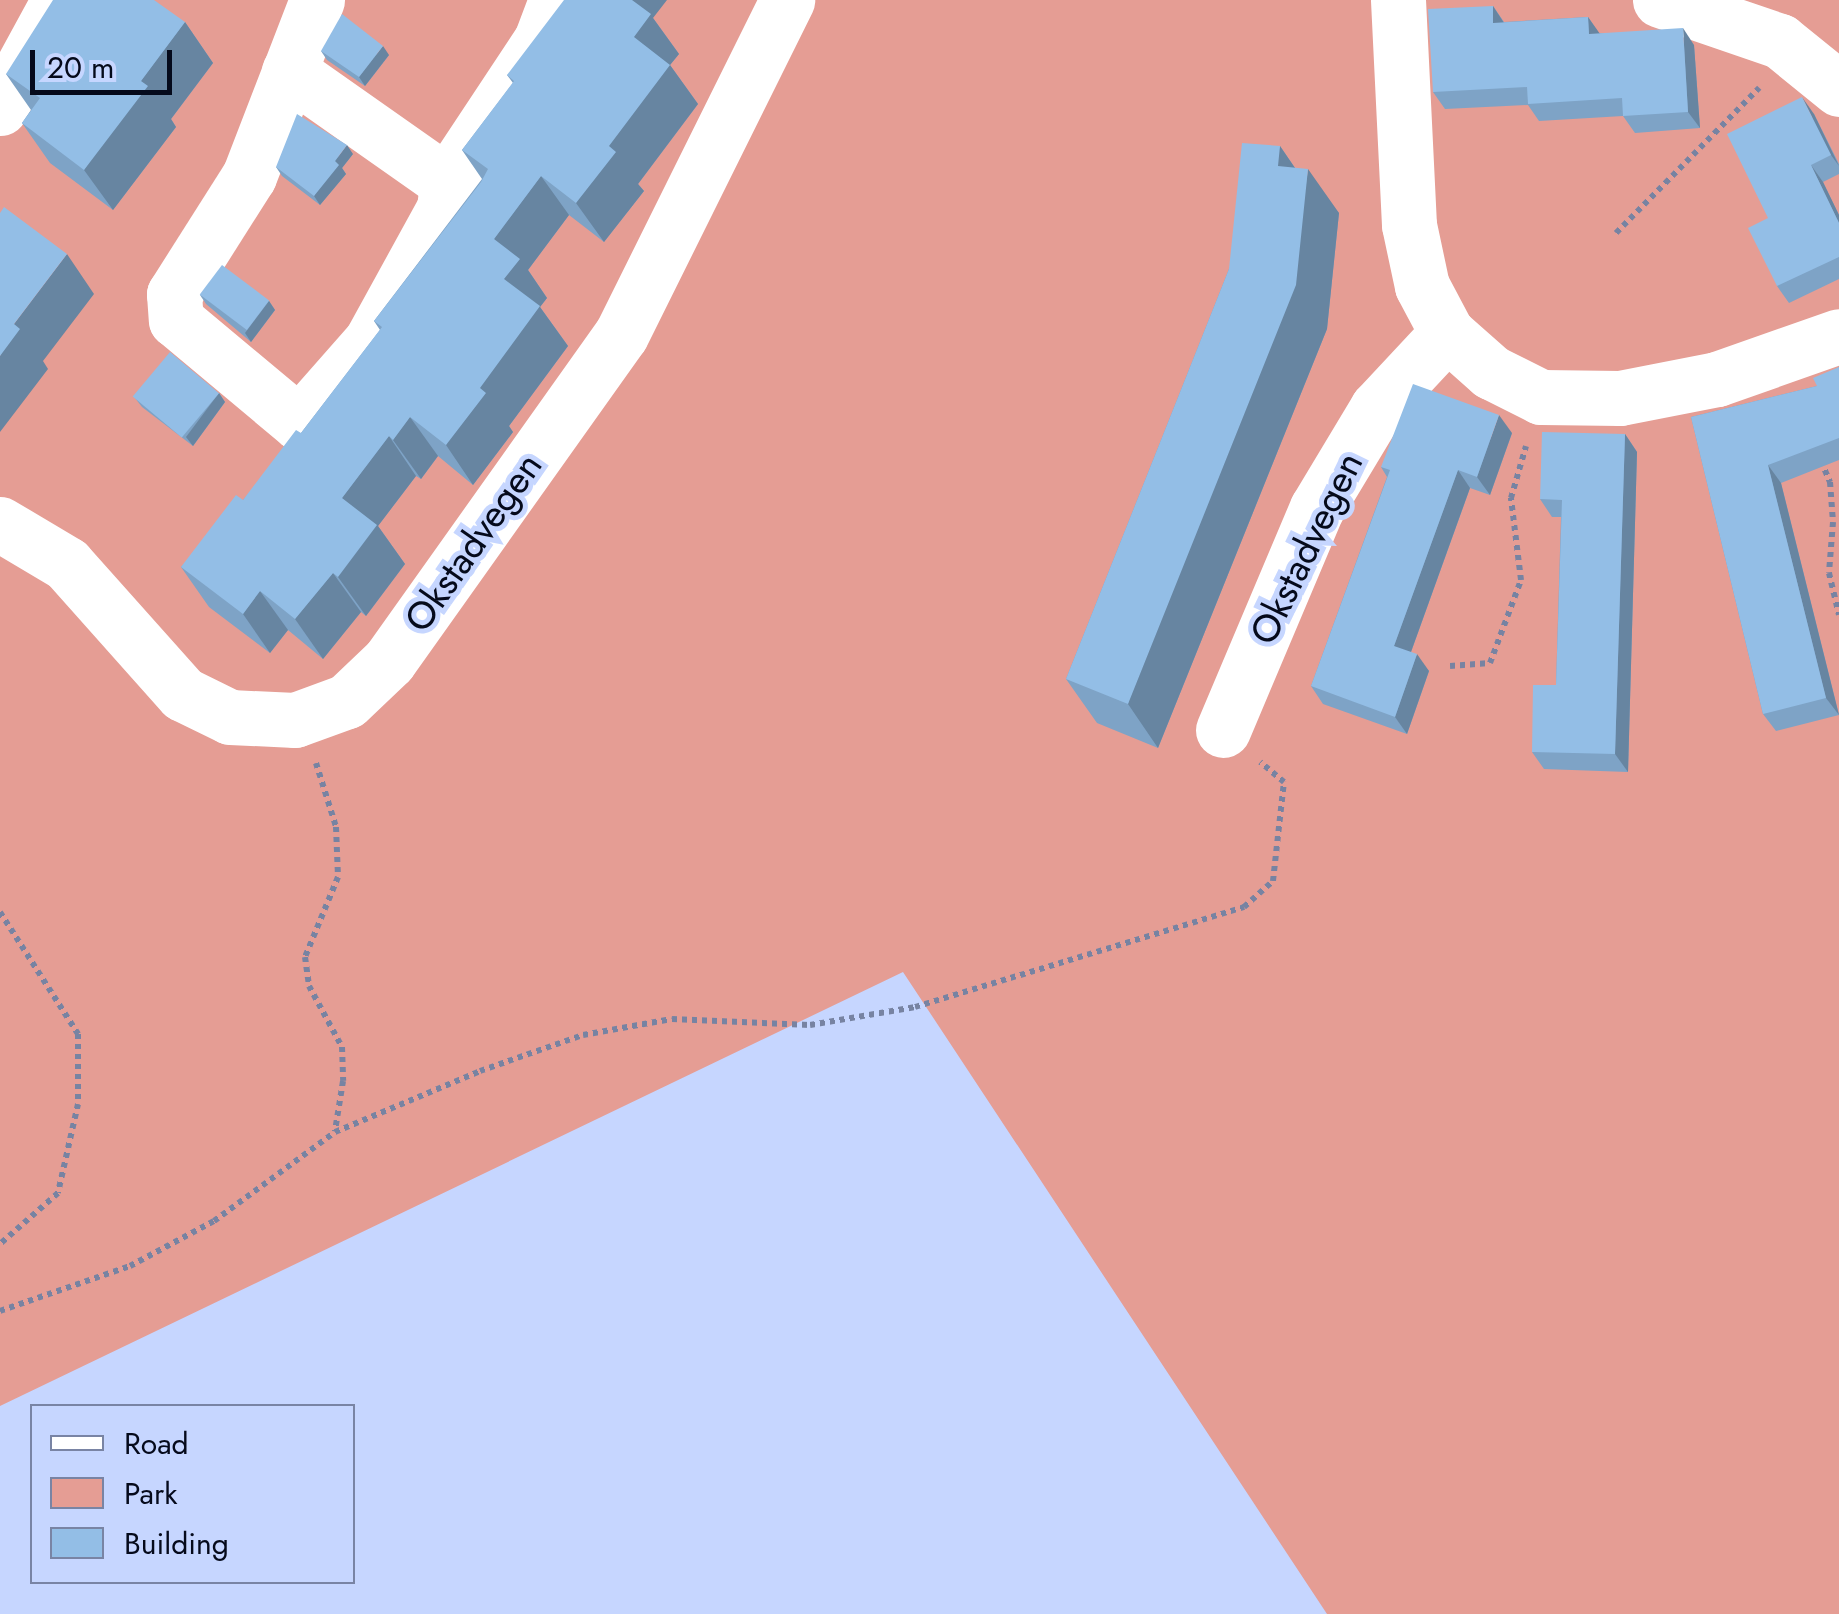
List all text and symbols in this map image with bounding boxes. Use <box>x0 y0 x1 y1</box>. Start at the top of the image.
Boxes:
scale bar <box>35 30 178 92</box>
text: 20 m <box>47 46 114 89</box>
street label: Okstadvegen <box>395 444 551 640</box>
street label: Okstadvegen <box>1240 445 1372 651</box>
legend <box>30 1404 355 1584</box>
text: Road <box>124 1422 189 1465</box>
text: Park <box>124 1472 177 1515</box>
text: Building <box>124 1522 229 1565</box>

